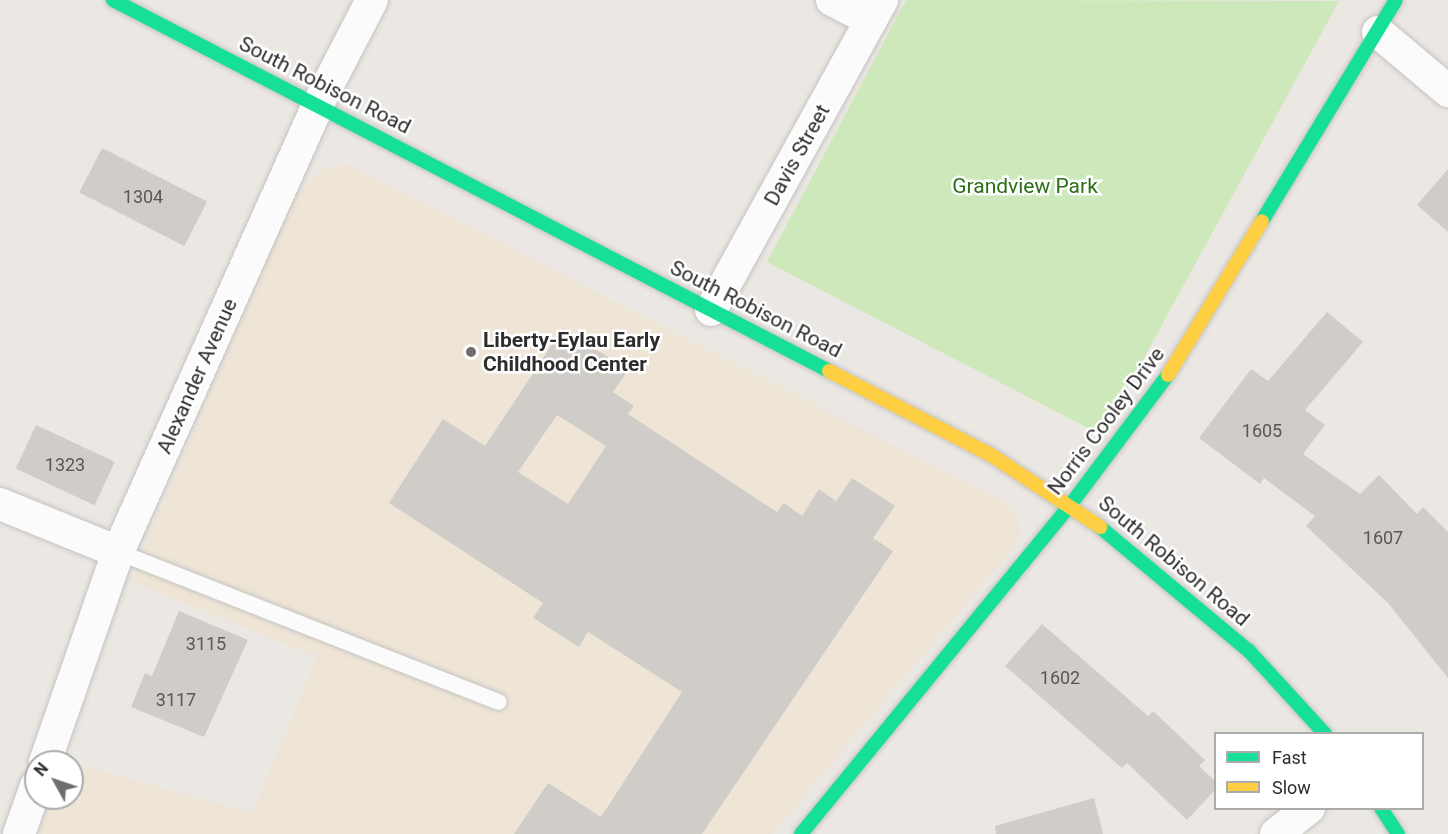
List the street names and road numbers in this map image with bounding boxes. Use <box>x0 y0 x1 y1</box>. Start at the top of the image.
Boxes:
street label: South Robison Road <box>235 31 415 139</box>
street label: Davis Street <box>759 100 835 210</box>
street label: South Robison Road <box>666 255 846 363</box>
street label: Alexander Avenue <box>151 294 243 458</box>
street label: Norris Cooley Drive <box>1042 342 1170 500</box>
street label: South Robison Road <box>1093 491 1255 631</box>

